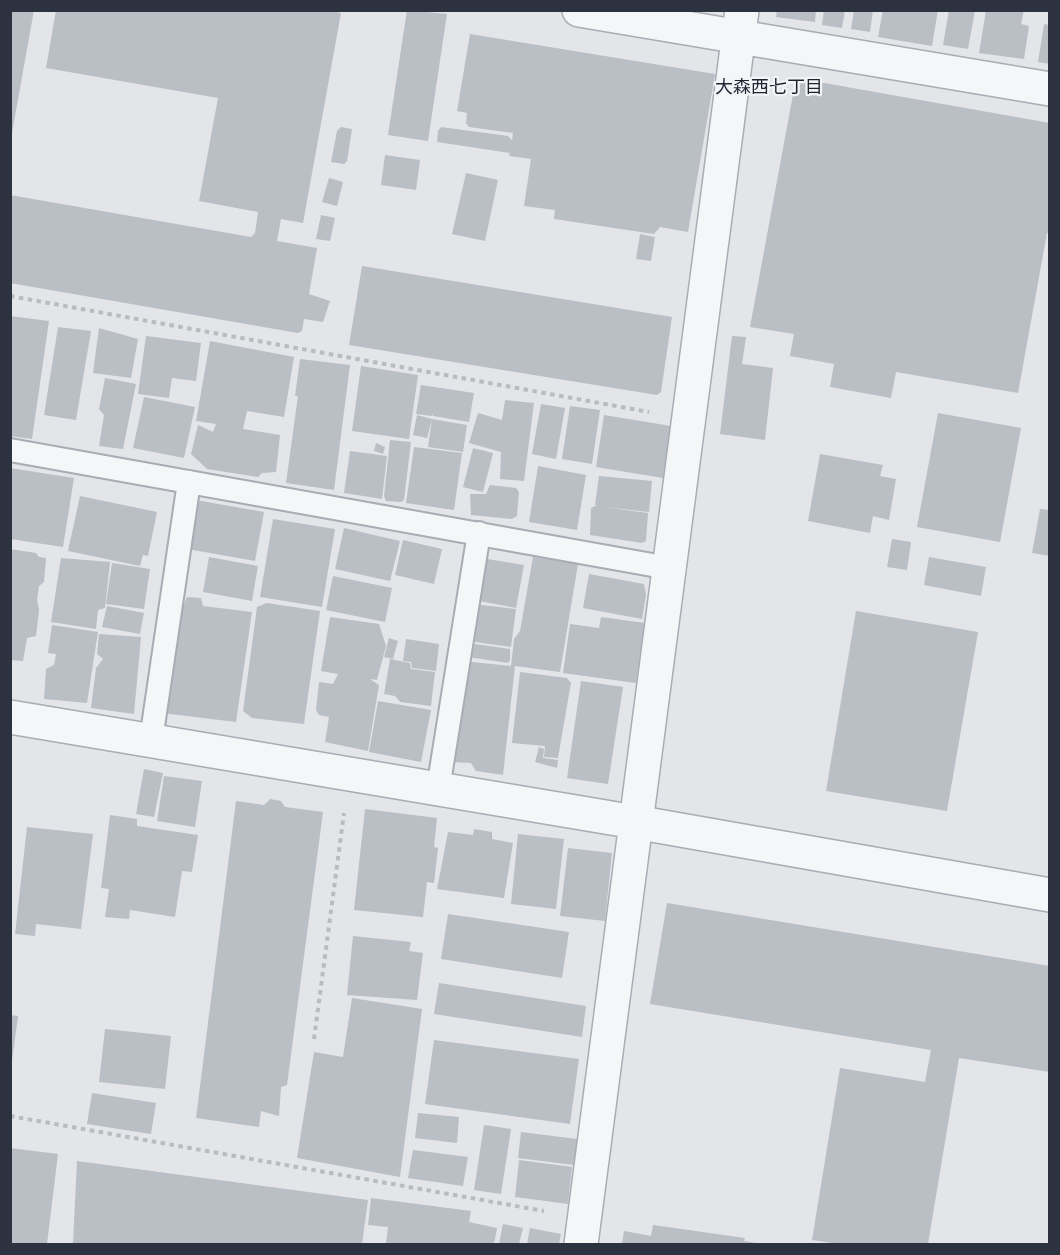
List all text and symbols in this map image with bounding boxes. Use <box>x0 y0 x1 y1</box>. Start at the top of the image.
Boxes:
district label: 大森西七丁目 <box>715 77 823 99</box>

